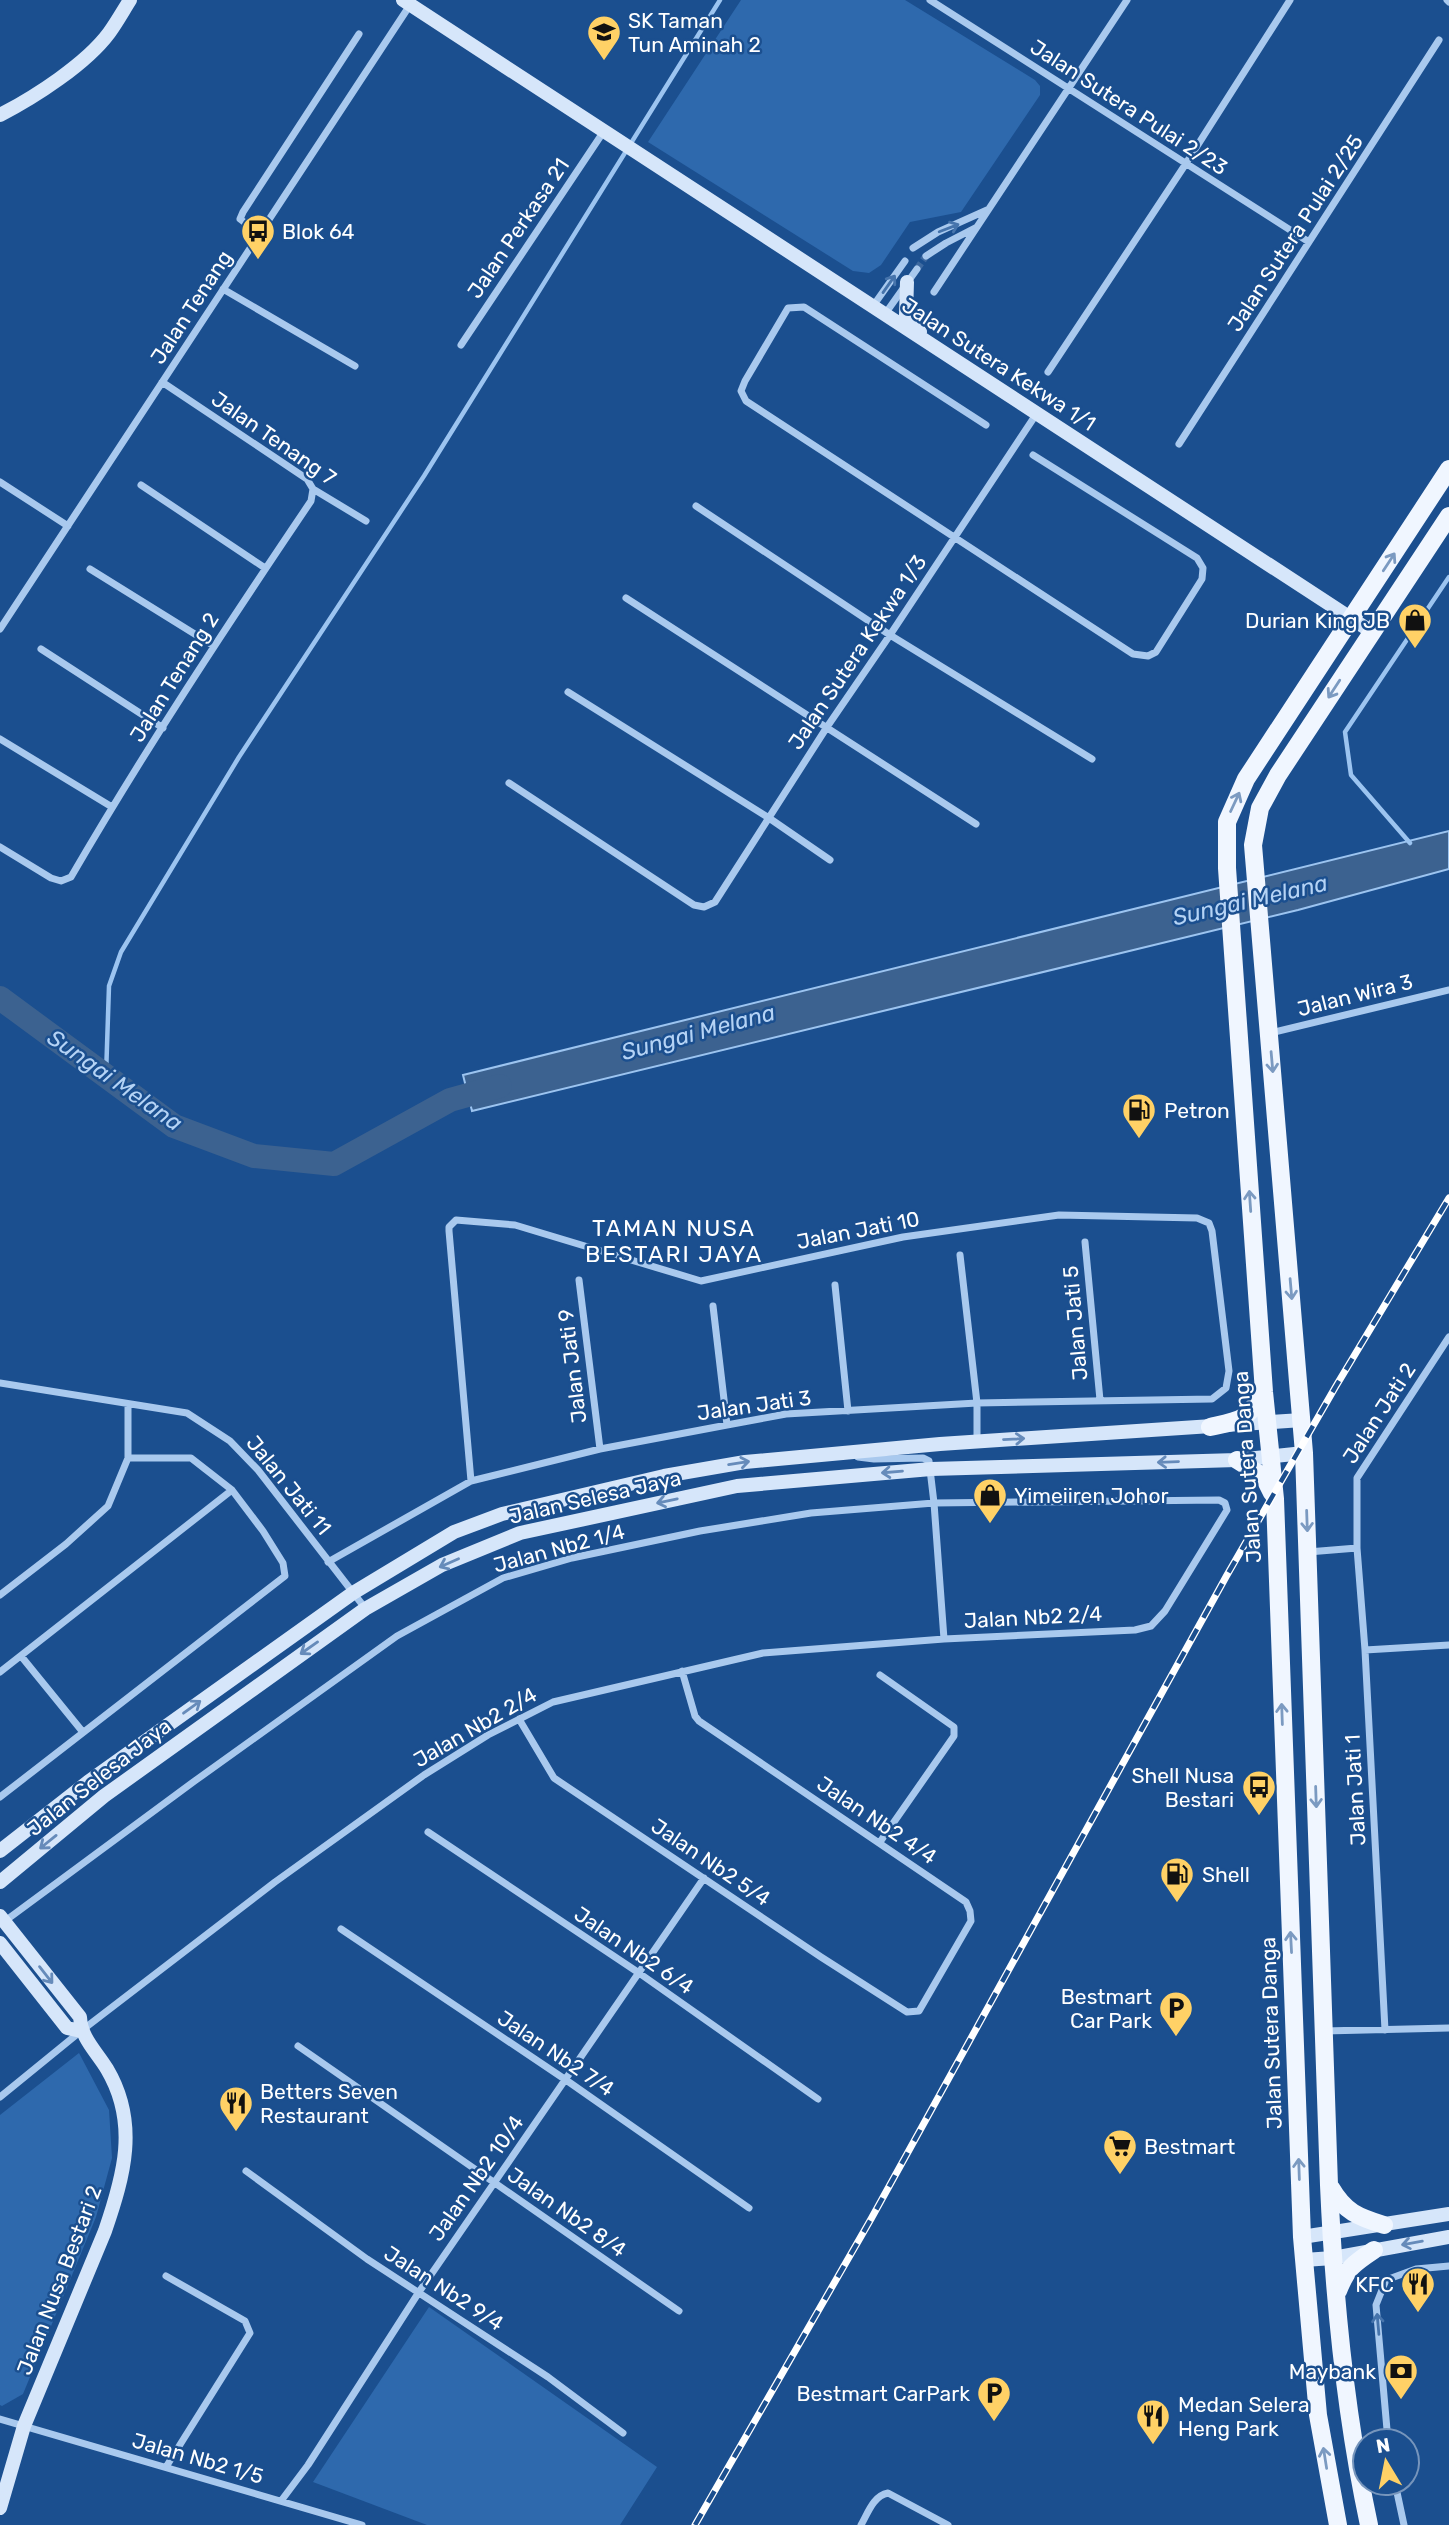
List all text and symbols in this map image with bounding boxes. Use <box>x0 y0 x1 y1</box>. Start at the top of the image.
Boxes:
place label: SK Taman Tun Aminah 2 <box>628 8 761 57</box>
school or university icon: SK Taman Tun Aminah 2 <box>585 13 623 62</box>
street label: Jalan Sutera Pulai 2/23 <box>1026 34 1232 180</box>
street label: Jalan Sutera Pulai 2/25 <box>1222 130 1368 336</box>
street label: Jalan Perkasa 21 <box>462 153 574 303</box>
bus stop icon: Blok 64 <box>239 212 277 261</box>
place label: Blok 64 <box>282 219 355 244</box>
one-way arrow <box>938 221 960 234</box>
street label: Jalan Tenang <box>145 246 237 368</box>
one-way arrow <box>882 275 896 294</box>
street label: Jalan Sutera Kekwa 1/1 <box>898 292 1100 436</box>
street label: Jalan Tenang 7 <box>207 386 341 490</box>
street label: Jalan Sutera Kekwa 1/3 <box>783 550 931 754</box>
one-way arrow <box>1381 553 1396 572</box>
shop icon: Durian King JB <box>1396 601 1434 650</box>
street label: Jalan Tenang 2 <box>124 608 224 746</box>
place label: Durian King JB <box>1245 608 1390 633</box>
one-way arrow <box>1327 679 1342 698</box>
one-way arrow <box>1229 792 1242 813</box>
water label: Sungai Melana <box>1170 869 1330 931</box>
street label: Jalan Wira 3 <box>1295 969 1415 1021</box>
water label: Sungai Melana <box>618 998 778 1066</box>
water label: Sungai Melana <box>42 1023 188 1137</box>
one-way arrow <box>1266 1050 1279 1073</box>
fuel station icon: Petron <box>1120 1091 1158 1140</box>
place label: Petron <box>1164 1098 1230 1123</box>
one-way arrow <box>1244 1190 1257 1213</box>
street label: Jalan Jati 10 <box>794 1206 922 1254</box>
district label: TAMAN NUSA BESTARI JAYA <box>585 1214 763 1268</box>
street label: Jalan Jati 5 <box>1058 1265 1092 1381</box>
one-way arrow <box>1285 1277 1298 1300</box>
street label: Jalan Jati 9 <box>553 1307 591 1425</box>
street label: Jalan Jati 2 <box>1337 1358 1421 1468</box>
street label: Jalan Sutera Danga <box>1228 1370 1266 1564</box>
street label: Jalan Jati 3 <box>695 1385 813 1425</box>
street label: Jalan Jati 11 <box>241 1430 337 1540</box>
one-way arrow <box>1002 1432 1025 1445</box>
one-way arrow <box>1157 1455 1180 1468</box>
one-way arrow <box>727 1456 750 1469</box>
street label: Jalan Selesa Jaya <box>506 1465 684 1529</box>
one-way arrow <box>881 1466 904 1479</box>
shop icon: Yimeiiren Johor <box>971 1476 1009 1525</box>
place label: Yimeiiren Johor <box>1014 1483 1168 1508</box>
one-way arrow <box>656 1495 679 1509</box>
one-way arrow <box>1300 1509 1313 1532</box>
street label: Jalan Nb2 1/4 <box>491 1518 627 1578</box>
one-way arrow <box>439 1557 460 1570</box>
street label: Jalan Nb2 2/4 <box>963 1601 1103 1633</box>
one-way arrow <box>300 1641 319 1655</box>
street label: Jalan Nb2 2/4 <box>409 1682 541 1772</box>
one-way arrow <box>182 1700 201 1715</box>
one-way arrow <box>1276 1703 1289 1726</box>
street label: Jalan Selesa Jaya <box>22 1713 176 1841</box>
street label: Jalan Jati 1 <box>1340 1734 1370 1846</box>
place label: Shell Nusa Bestari <box>1131 1763 1234 1812</box>
bus stop icon: Shell Nusa Bestari <box>1240 1768 1278 1817</box>
street label: Jalan Nb2 4/4 <box>812 1771 942 1869</box>
one-way arrow <box>1309 1785 1323 1808</box>
street label: Jalan Nb2 5/4 <box>647 1813 775 1911</box>
one-way arrow <box>40 1834 58 1850</box>
fuel station icon: Shell <box>1158 1855 1196 1904</box>
place label: Shell <box>1202 1862 1250 1887</box>
street label: Jalan Nb2 6/4 <box>570 1901 698 1999</box>
one-way arrow <box>1284 1930 1297 1953</box>
street label: Jalan Sutera Danga <box>1255 1936 1287 2130</box>
one-way arrow <box>39 1965 54 1983</box>
place label: Bestmart Car Park <box>1061 1984 1152 2033</box>
parking icon: Bestmart Car Park <box>1157 1989 1195 2038</box>
street label: Jalan Nb2 7/4 <box>493 2005 619 2101</box>
place label: Betters Seven Restaurant <box>260 2079 398 2128</box>
restaurant icon: Betters Seven Restaurant <box>217 2084 255 2133</box>
street label: Jalan Nb2 10/4 <box>423 2110 529 2246</box>
supermarket icon: Bestmart <box>1101 2127 1139 2176</box>
place label: Bestmart <box>1144 2134 1235 2159</box>
one-way arrow <box>1293 2158 1306 2181</box>
street label: Jalan Nb2 8/4 <box>503 2162 631 2262</box>
street label: Jalan Nusa Bestari 2 <box>11 2182 107 2378</box>
one-way arrow <box>1401 2237 1423 2251</box>
street label: Jalan Nb2 9/4 <box>380 2240 508 2336</box>
restaurant icon: KFC <box>1399 2265 1437 2314</box>
place label: KFC <box>1355 2272 1394 2297</box>
one-way arrow <box>1371 2313 1384 2336</box>
bank icon: Maybank <box>1382 2352 1420 2401</box>
place label: Maybank <box>1289 2359 1376 2384</box>
parking icon: Bestmart CarPark <box>975 2374 1013 2423</box>
place label: Bestmart CarPark <box>796 2381 970 2406</box>
place label: Medan Selera Heng Park <box>1178 2392 1309 2441</box>
restaurant icon: Medan Selera Heng Park <box>1134 2397 1172 2446</box>
street label: Jalan Nb2 1/5 <box>129 2427 267 2489</box>
north arrow <box>1351 2427 1421 2497</box>
text: N <box>1374 2433 1392 2458</box>
one-way arrow <box>1318 2447 1331 2470</box>

